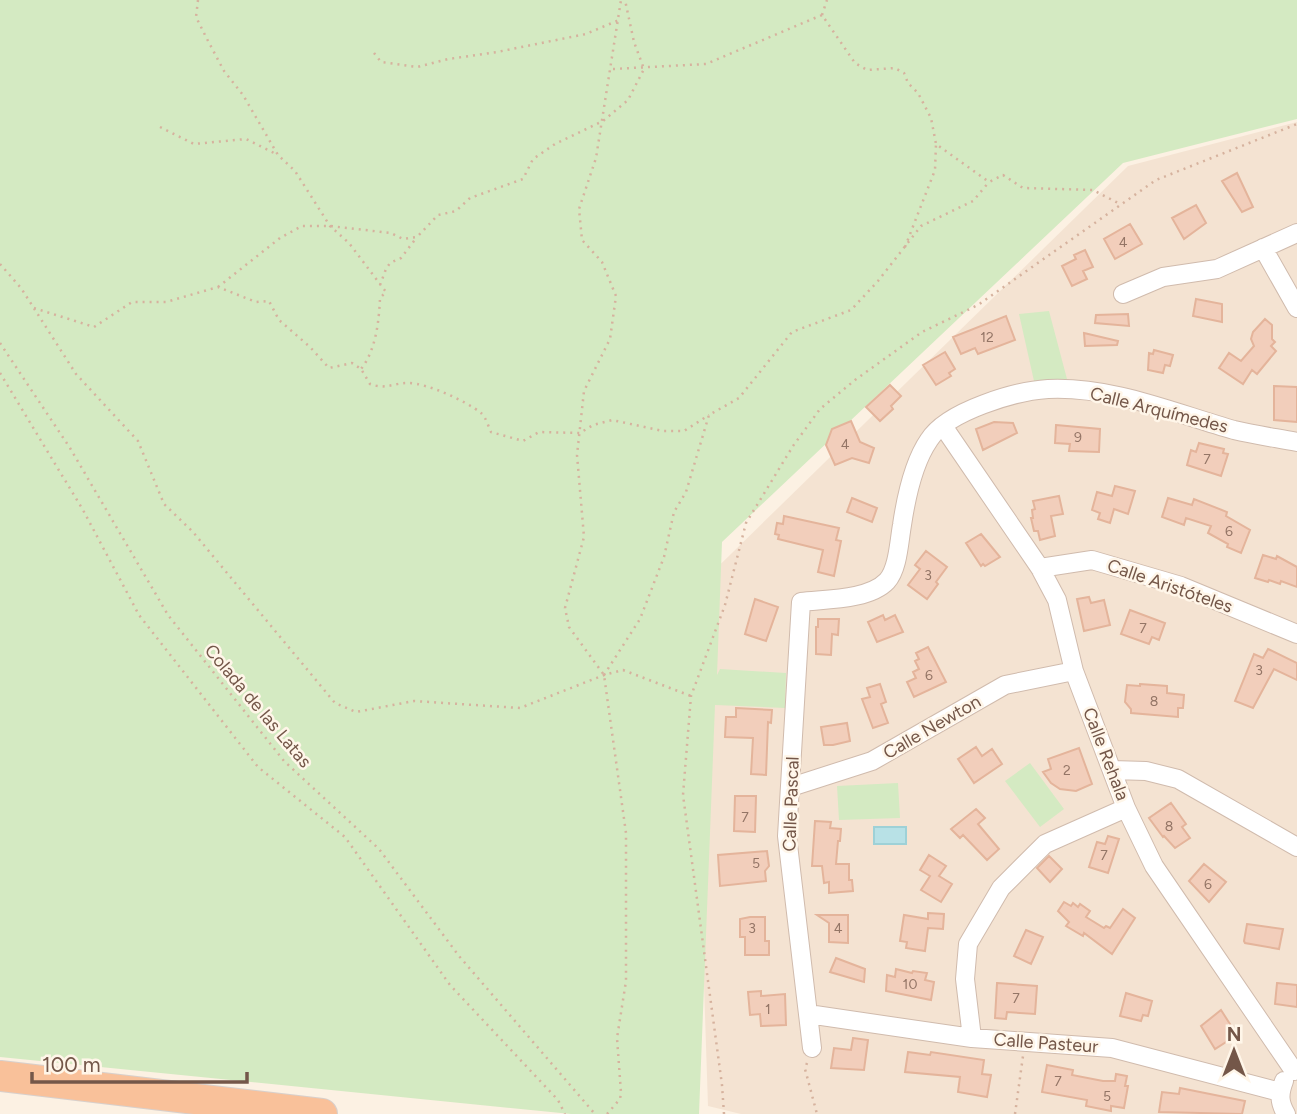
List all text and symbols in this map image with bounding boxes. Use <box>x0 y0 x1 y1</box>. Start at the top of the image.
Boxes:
house number: 4 <box>1119 234 1128 251</box>
house number: 12 <box>980 329 994 346</box>
street label: Calle Arquímedes <box>1088 382 1230 438</box>
house number: 9 <box>1074 429 1082 446</box>
house number: 4 <box>841 436 850 453</box>
house number: 7 <box>1203 451 1211 468</box>
house number: 6 <box>1225 523 1233 540</box>
street label: Calle Aristóteles <box>1104 554 1236 618</box>
house number: 3 <box>924 567 932 584</box>
house number: 7 <box>1139 620 1147 637</box>
street label: Colada de las Latas <box>200 640 316 772</box>
house number: 3 <box>1255 662 1263 679</box>
house number: 6 <box>925 667 933 684</box>
street label: Calle Newton <box>879 690 985 764</box>
house number: 8 <box>1150 693 1158 710</box>
street label: Calle Rehala <box>1078 704 1134 804</box>
street label: Calle Pascal <box>778 756 804 852</box>
house number: 2 <box>1063 762 1071 779</box>
house number: 7 <box>741 809 749 826</box>
house number: 8 <box>1165 818 1173 835</box>
house number: 7 <box>1100 847 1108 864</box>
house number: 5 <box>752 855 760 872</box>
house number: 6 <box>1204 876 1212 893</box>
house number: 3 <box>748 920 756 937</box>
house number: 4 <box>834 920 843 937</box>
house number: 10 <box>903 976 917 993</box>
house number: 7 <box>1012 990 1020 1007</box>
house number: 1 <box>765 1001 771 1018</box>
north arrow <box>1199 1016 1269 1086</box>
text: N <box>1227 1023 1241 1046</box>
street label: Calle Pasteur <box>993 1028 1099 1058</box>
scale bar <box>32 1040 247 1084</box>
text: 100 m <box>42 1052 101 1077</box>
house number: 7 <box>1054 1073 1062 1090</box>
house number: 5 <box>1103 1088 1111 1105</box>

